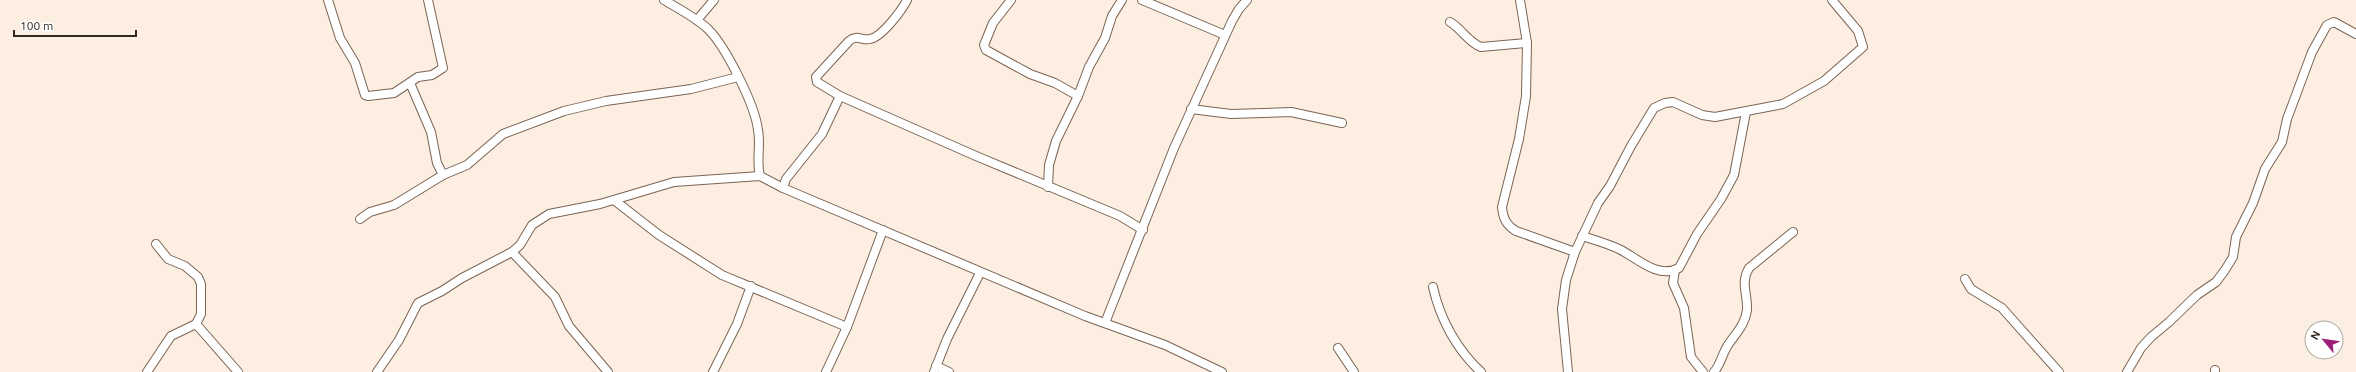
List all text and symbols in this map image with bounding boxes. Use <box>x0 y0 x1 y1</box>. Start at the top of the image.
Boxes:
scale bar <box>14 12 136 38</box>
text: 100 m <box>20 19 53 32</box>
north arrow <box>2304 320 2344 360</box>
text: N <box>2308 329 2322 342</box>

